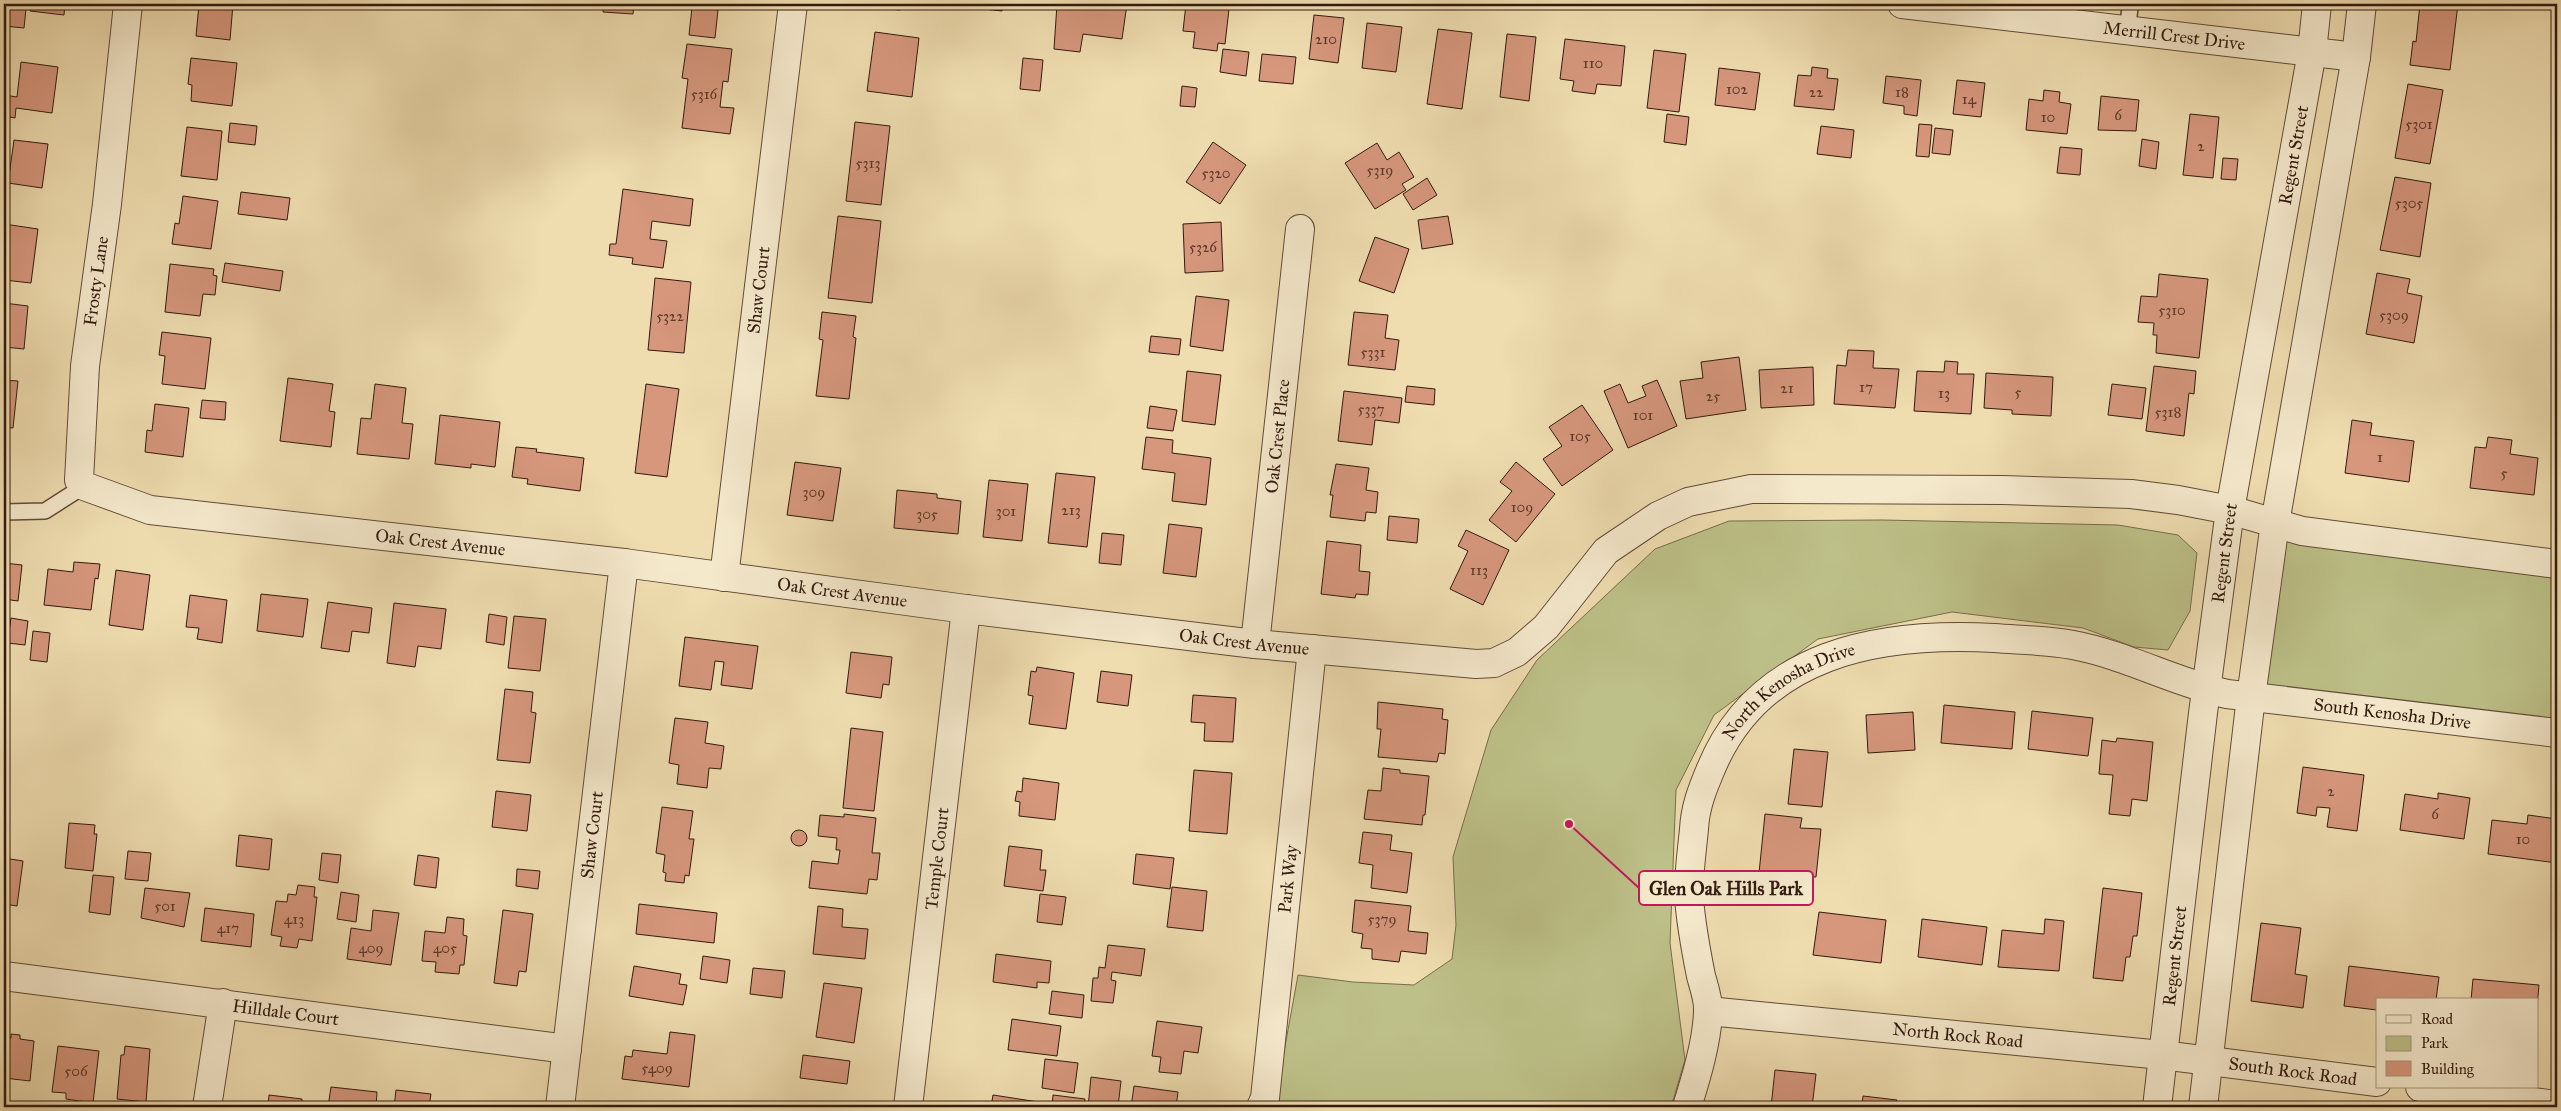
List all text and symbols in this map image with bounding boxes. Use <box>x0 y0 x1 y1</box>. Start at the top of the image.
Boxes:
street label: Merrill Crest Drive <box>2102 17 2246 55</box>
house number: 210 <box>1315 30 1337 48</box>
house number: 110 <box>1583 54 1603 72</box>
house number: 102 <box>1726 80 1749 98</box>
house number: 22 <box>1809 83 1824 101</box>
house number: 18 <box>1895 83 1909 101</box>
house number: 5316 <box>691 85 719 103</box>
house number: 14 <box>1962 90 1977 108</box>
street label: Regent Street <box>2274 103 2313 207</box>
house number: 6 <box>2114 106 2123 124</box>
house number: 10 <box>2041 108 2055 126</box>
house number: 5301 <box>2405 115 2433 133</box>
house number: 2 <box>2197 137 2205 155</box>
house number: 5313 <box>856 154 880 172</box>
house number: 5319 <box>1367 161 1393 179</box>
house number: 5320 <box>1201 164 1231 182</box>
house number: 5305 <box>2395 194 2423 212</box>
street label: Frosty Lane <box>79 235 113 327</box>
house number: 5326 <box>1189 238 1218 256</box>
street label: Shaw Court <box>742 245 775 335</box>
house number: 5310 <box>2158 301 2186 319</box>
house number: 5309 <box>2379 306 2409 324</box>
house number: 5322 <box>656 307 684 325</box>
house number: 5331 <box>1361 343 1386 361</box>
street label: Oak Crest Place <box>1260 378 1295 494</box>
house number: 17 <box>1859 378 1873 396</box>
house number: 21 <box>1780 379 1794 397</box>
house number: 5 <box>2015 383 2022 401</box>
house number: 13 <box>1938 384 1950 402</box>
house number: 25 <box>1706 387 1720 405</box>
house number: 5337 <box>1358 400 1384 418</box>
house number: 5318 <box>2155 403 2181 421</box>
house number: 101 <box>1633 406 1653 424</box>
house number: 105 <box>1569 427 1591 445</box>
house number: 1 <box>2377 448 2383 466</box>
house number: 5 <box>2501 464 2508 482</box>
house number: 309 <box>803 483 825 501</box>
house number: 109 <box>1511 498 1533 516</box>
house number: 213 <box>1061 501 1081 519</box>
street label: Regent Street <box>2207 501 2242 604</box>
house number: 301 <box>996 502 1016 520</box>
house number: 305 <box>916 505 938 523</box>
street label: Oak Crest Avenue <box>374 524 507 561</box>
house number: 113 <box>1470 561 1488 579</box>
street label: Oak Crest Avenue <box>776 573 909 612</box>
street label: Oak Crest Avenue <box>1178 624 1310 660</box>
street label: North Kenosha Drive <box>1717 638 1857 744</box>
street label: South Kenosha Drive <box>2312 693 2472 734</box>
house number: 2 <box>2327 782 2335 800</box>
street label: Shaw Court <box>576 789 608 880</box>
house number: 6 <box>2431 805 2440 823</box>
street label: Temple Court <box>920 806 954 911</box>
house number: 10 <box>2516 830 2530 848</box>
street label: Park Way <box>1273 843 1302 914</box>
callout: Glen Oak Hills Park <box>1639 871 1813 905</box>
text: Glen Oak Hills Park <box>1649 877 1804 900</box>
house number: 501 <box>154 897 176 915</box>
street label: Regent Street <box>2158 904 2191 1007</box>
house number: 413 <box>284 910 304 928</box>
house number: 5379 <box>1367 910 1397 928</box>
house number: 417 <box>217 919 239 937</box>
house number: 409 <box>358 939 384 957</box>
house number: 405 <box>433 939 457 957</box>
street label: Hilldale Court <box>231 995 341 1030</box>
legend <box>2376 998 2538 1088</box>
text: Road <box>2421 1010 2453 1028</box>
street label: North Rock Road <box>1892 1018 2024 1052</box>
text: Park <box>2421 1034 2448 1052</box>
street label: South Rock Road <box>2227 1052 2358 1090</box>
house number: 5409 <box>641 1059 673 1077</box>
text: Building <box>2421 1060 2475 1078</box>
house number: 506 <box>64 1062 89 1080</box>

